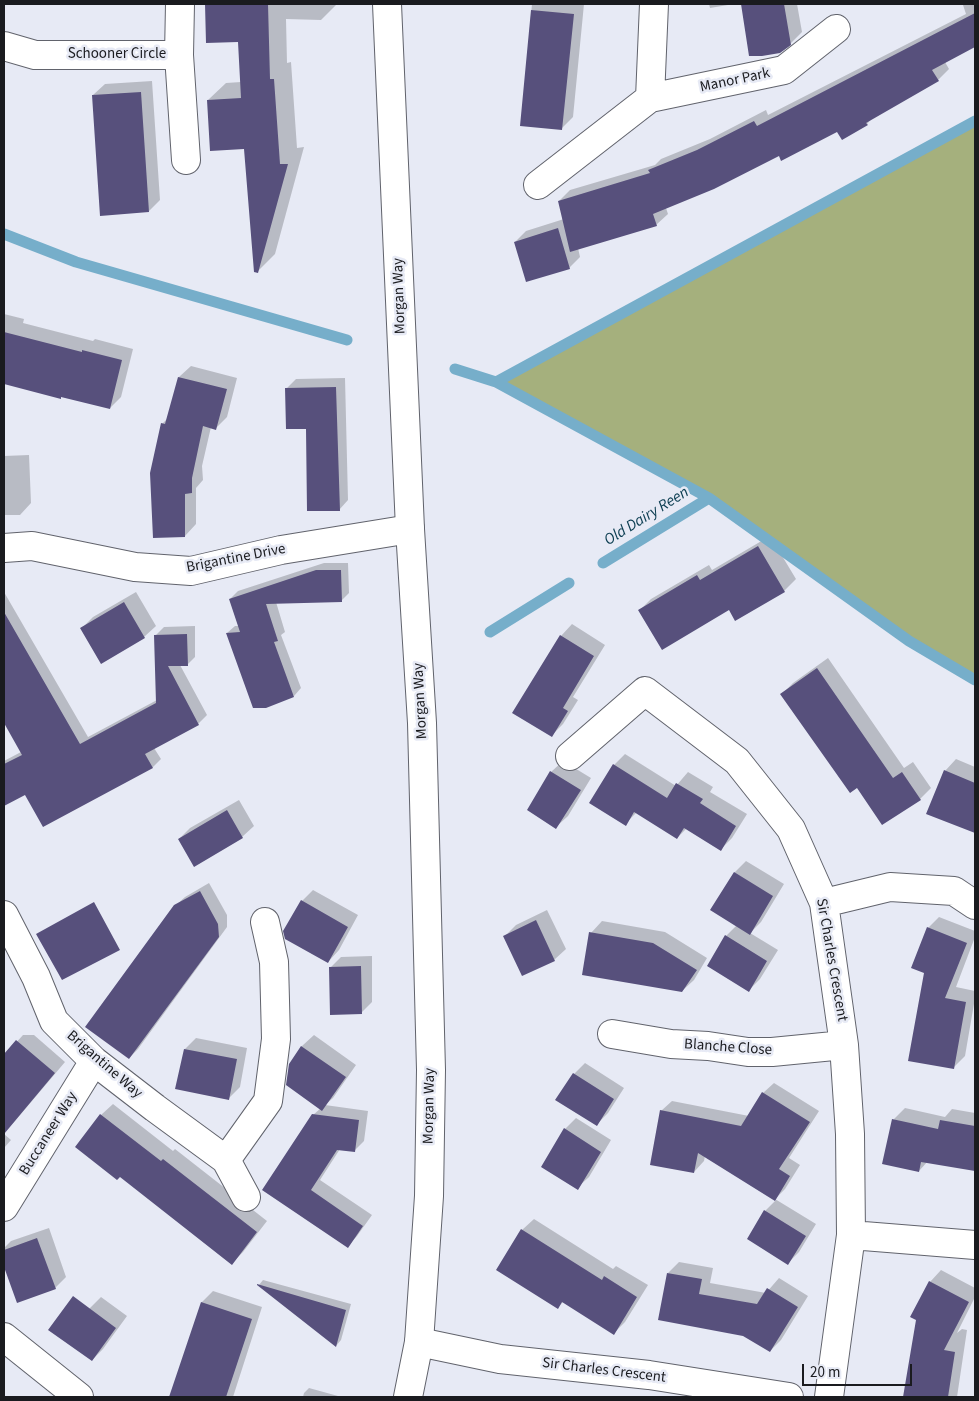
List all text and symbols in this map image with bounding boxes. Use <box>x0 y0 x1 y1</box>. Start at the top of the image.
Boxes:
street label: Schooner Circle <box>68 46 166 64</box>
street label: Manor Park <box>698 65 772 97</box>
street label: Morgan Way <box>390 258 410 334</box>
water label: Old Dairy Reen <box>601 483 693 551</box>
street label: Brigantine Drive <box>185 541 287 577</box>
street label: Morgan Way <box>410 662 432 740</box>
street label: Sir Charles Crescent <box>811 897 851 1023</box>
street label: Brigantine Way <box>63 1027 145 1103</box>
street label: Blanche Close <box>683 1036 773 1060</box>
street label: Morgan Way <box>420 1068 440 1144</box>
street label: Buccaneer Way <box>16 1089 82 1179</box>
street label: Sir Charles Crescent <box>541 1354 667 1388</box>
scale bar <box>804 1354 914 1386</box>
text: 20 m <box>810 1362 840 1383</box>

